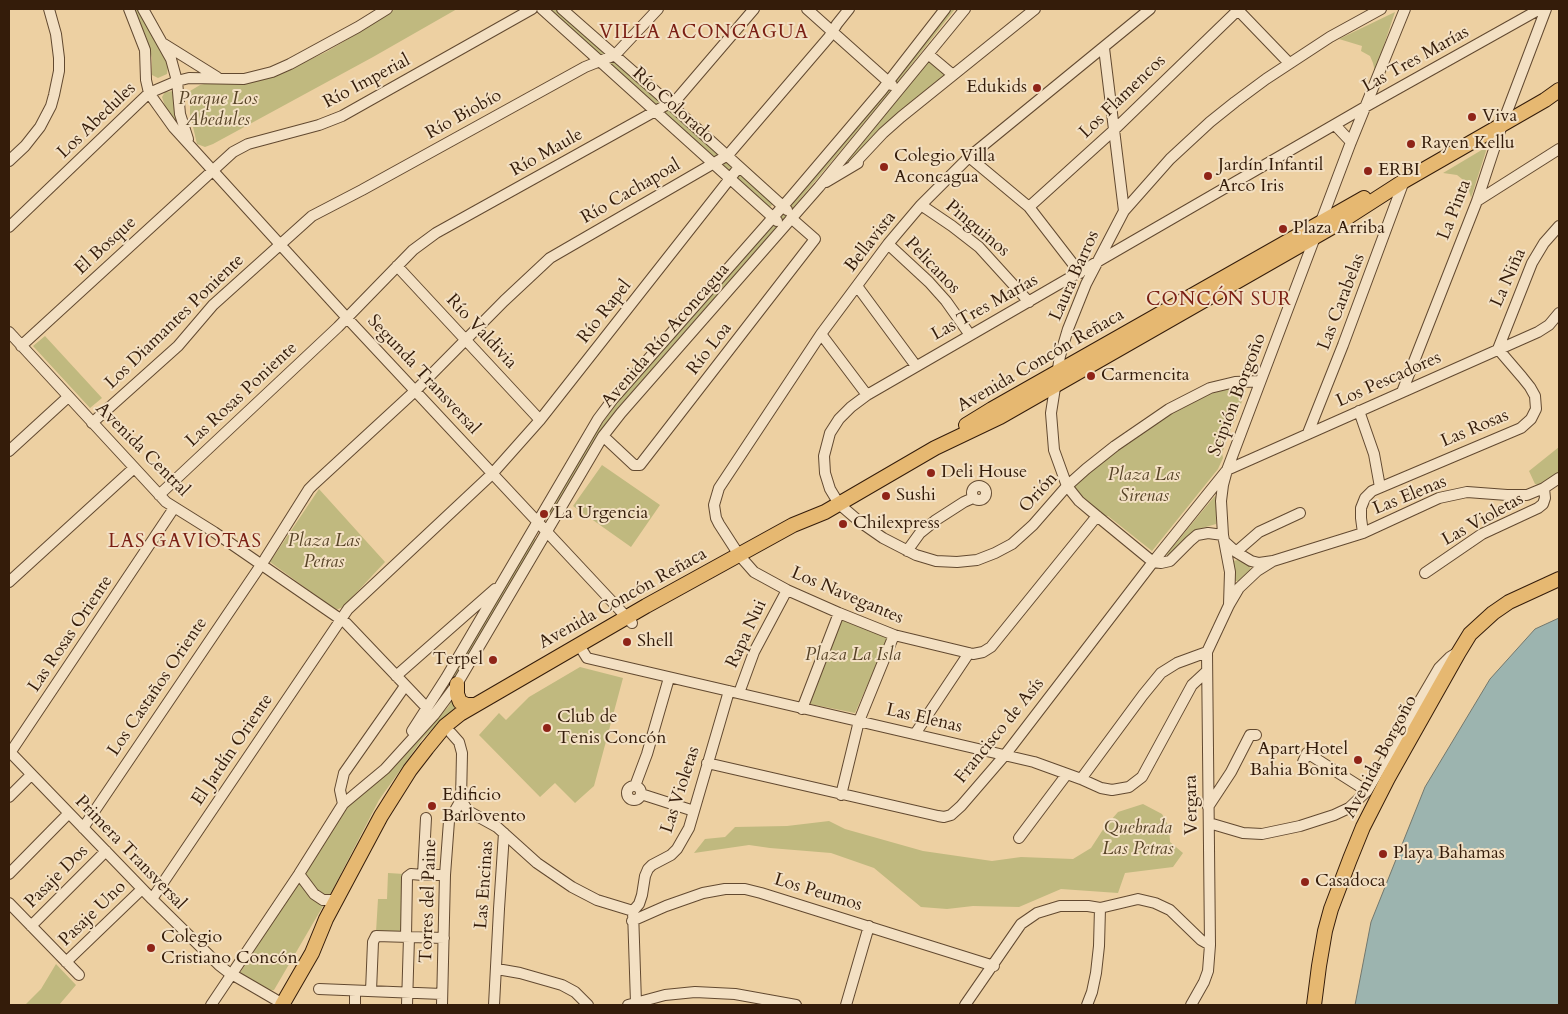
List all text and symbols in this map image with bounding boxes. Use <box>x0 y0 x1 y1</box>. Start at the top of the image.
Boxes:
street label: Las Tres Marías <box>1359 22 1473 98</box>
district label: VILLA ACONCAGUA <box>597 23 811 45</box>
street label: Río Imperial <box>320 50 414 114</box>
street label: Los Flamencos <box>1075 50 1171 144</box>
street label: Río Colorado <box>627 63 719 149</box>
place label: Edukids <box>966 77 1027 99</box>
street label: Los Abedules <box>53 78 141 164</box>
marker: Edukids <box>1031 82 1043 94</box>
street label: Río Biobío <box>422 85 506 145</box>
park label: Parque Los Abedules <box>178 89 258 132</box>
place label: Viva <box>1482 106 1517 128</box>
marker: Viva <box>1466 111 1478 123</box>
street label: Río Maule <box>507 124 587 182</box>
place label: Rayen Kellu <box>1421 133 1515 155</box>
marker: Rayen Kellu <box>1405 138 1417 150</box>
place label: Colegio Villa Aconcagua <box>894 146 995 188</box>
street label: Río Cachapoal <box>577 155 685 229</box>
place label: Jardín Infantil Arco Iris <box>1218 155 1323 198</box>
place label: ERBI <box>1378 160 1420 182</box>
marker: Colegio Villa Aconcagua <box>878 161 890 173</box>
marker: ERBI <box>1362 165 1374 177</box>
marker: Jardín Infantil Arco Iris <box>1202 170 1214 182</box>
street label: La Pinta <box>1434 177 1476 243</box>
street label: Pinguinos <box>941 196 1013 262</box>
street label: Bellavista <box>841 207 901 277</box>
street label: El Bosque <box>71 212 141 280</box>
place label: Plaza Arriba <box>1293 218 1385 240</box>
marker: Plaza Arriba <box>1277 223 1289 235</box>
street label: Laura Barros <box>1045 227 1105 325</box>
street label: Pelicanos <box>900 233 964 299</box>
street label: La Niña <box>1487 245 1531 311</box>
street label: Los Diamantes Poniente <box>101 250 249 394</box>
street label: Las Carabelas <box>1314 251 1370 353</box>
street label: Avenida Río Aconcagua <box>597 259 735 413</box>
street label: Las Tres Marías <box>928 270 1042 346</box>
street label: Río Rapel <box>574 276 636 348</box>
street label: Río Valdivia <box>441 290 521 374</box>
district label: CONCÓN SUR <box>1145 290 1293 312</box>
street label: Avenida Concón Reñaca <box>954 304 1128 418</box>
street label: Segunda Transversal <box>362 311 484 439</box>
street label: Río Loa <box>683 319 737 379</box>
street label: Scipión Borgoño <box>1205 330 1271 460</box>
street label: Las Rosas Poniente <box>182 338 302 452</box>
street label: Los Pescadores <box>1333 347 1445 413</box>
place label: Carmencita <box>1101 365 1189 387</box>
marker: Carmencita <box>1085 370 1097 382</box>
street label: Avenida Central <box>90 398 194 502</box>
street label: Las Rosas <box>1438 405 1512 453</box>
place label: Deli House <box>941 462 1027 484</box>
park label: Plaza Las Sirenas <box>1108 465 1180 508</box>
marker: Deli House <box>925 467 937 479</box>
street label: Orión <box>1015 468 1063 518</box>
street label: Las Elenas <box>1370 471 1450 521</box>
place label: Sushi <box>896 485 936 507</box>
street label: Las Violetas <box>1439 489 1527 551</box>
marker: Sushi <box>880 490 892 502</box>
place label: La Urgencia <box>554 503 648 525</box>
marker: La Urgencia <box>538 508 550 520</box>
place label: Chilexpress <box>853 513 940 535</box>
marker: Chilexpress <box>837 518 849 530</box>
park label: Plaza Las Petras <box>288 531 360 574</box>
district label: LAS GAVIOTAS <box>106 532 264 554</box>
street label: Avenida Concón Reñaca <box>535 544 711 654</box>
street label: Los Navegantes <box>788 563 906 629</box>
street label: Las Rosas Oriente <box>24 572 118 696</box>
street label: Rapa Nui <box>722 596 772 672</box>
street label: Los Castaños Oriente <box>104 613 212 761</box>
place label: Shell <box>637 631 673 653</box>
marker: Shell <box>621 636 633 648</box>
park label: Plaza La Isla <box>805 645 901 667</box>
place label: Terpel <box>433 649 483 671</box>
marker: Terpel <box>487 654 499 666</box>
street label: Francisco de Asís <box>951 674 1049 788</box>
street label: El Jardín Oriente <box>188 690 278 810</box>
street label: Avenida Borgoño <box>1340 692 1422 822</box>
street label: Las Elenas <box>884 700 964 738</box>
place label: Club de Tenis Concón <box>557 707 666 750</box>
marker: Club de Tenis Concón <box>541 722 553 734</box>
place label: Apart Hotel Bahia Bonita <box>1250 739 1348 782</box>
street label: Las Violetas <box>657 744 705 836</box>
marker: Apart Hotel Bahia Bonita <box>1352 754 1364 766</box>
street label: Vergara <box>1181 775 1203 835</box>
place label: Edificio Barlovento <box>442 785 526 828</box>
street label: Primera Transversal <box>70 791 190 915</box>
marker: Edificio Barlovento <box>426 800 438 812</box>
park label: Quebrada Las Petras <box>1102 818 1174 861</box>
street label: Torres del Paine <box>416 839 442 963</box>
street label: Las Encinas <box>471 840 499 930</box>
street label: Pasaje Dos <box>21 841 93 913</box>
place label: Playa Bahamas <box>1393 843 1505 865</box>
marker: Playa Bahamas <box>1377 848 1389 860</box>
street label: Los Peumos <box>771 869 865 917</box>
place label: Casadoca <box>1315 871 1386 893</box>
marker: Casadoca <box>1299 876 1311 888</box>
street label: Pasaje Uno <box>55 877 131 951</box>
place label: Colegio Cristiano Concón <box>161 927 298 970</box>
marker: Colegio Cristiano Concón <box>145 942 157 954</box>

